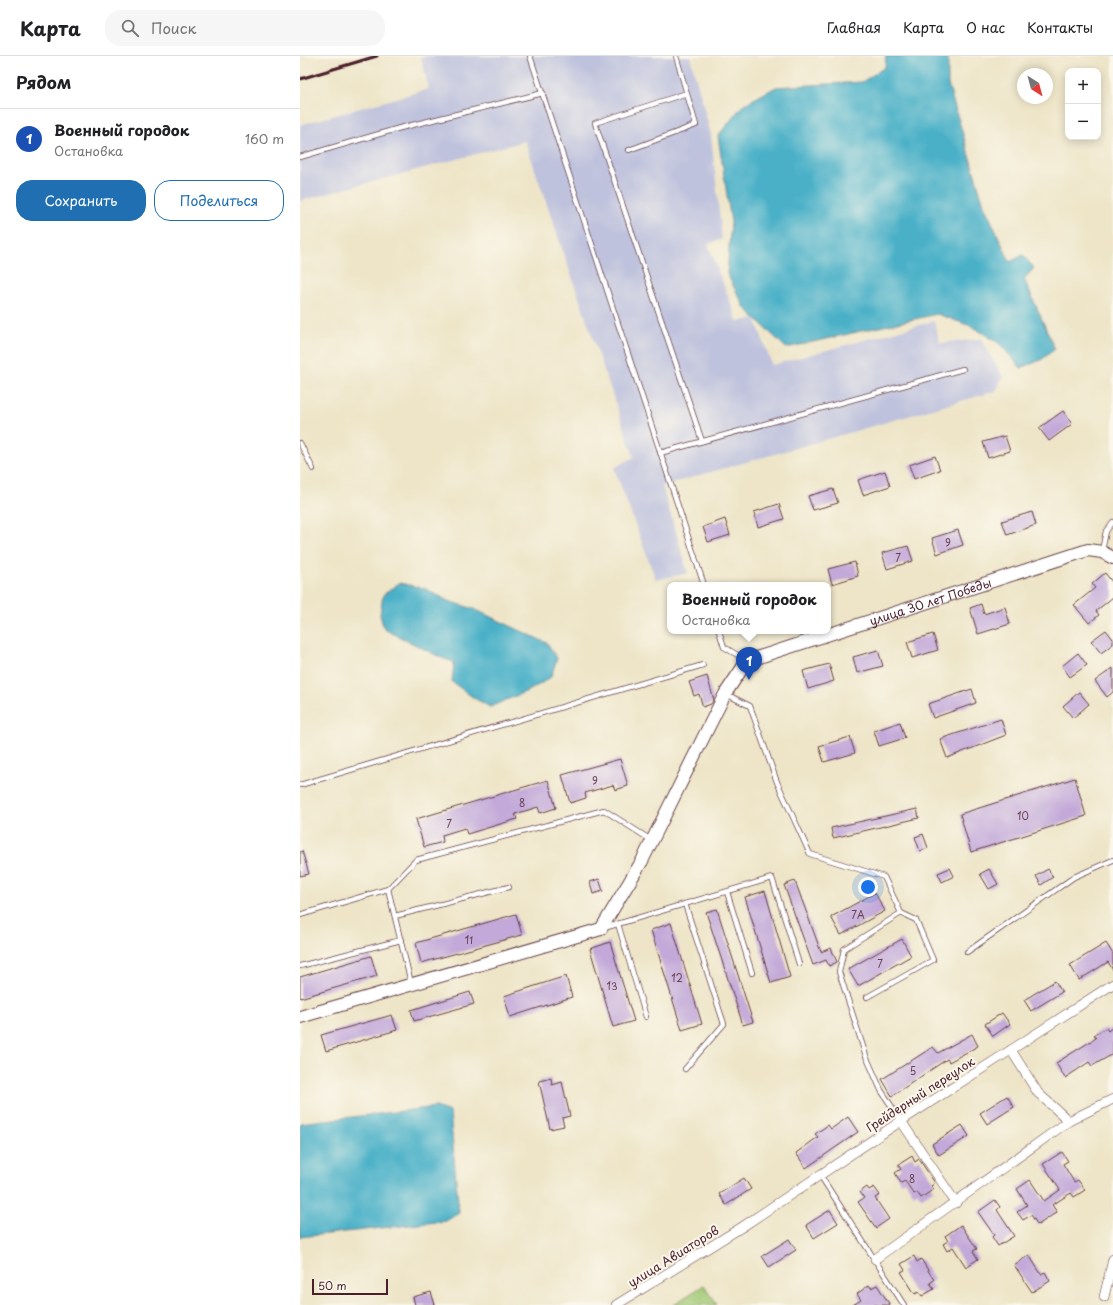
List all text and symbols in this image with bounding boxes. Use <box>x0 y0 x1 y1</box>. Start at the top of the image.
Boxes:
search box <box>105 10 385 46</box>
text: Карта <box>20 14 81 42</box>
text: Поиск <box>151 16 196 39</box>
icon: search <box>119 17 141 39</box>
text: Главная <box>827 17 881 38</box>
text: Карта <box>903 17 944 38</box>
text: О нас <box>966 17 1005 38</box>
text: Контакты <box>1027 17 1093 38</box>
north arrow <box>1017 68 1053 104</box>
map controls <box>1065 68 1101 140</box>
button: + <box>1065 68 1101 104</box>
text: Рядом <box>16 69 71 95</box>
button: − <box>1065 104 1101 140</box>
text: Военный городок <box>54 118 189 141</box>
text: 1 <box>26 129 32 148</box>
text: 160 m <box>245 129 284 148</box>
text: Остановка <box>54 141 123 160</box>
button: Сохранить <box>16 180 146 221</box>
button: Поделиться <box>154 180 284 221</box>
house number: 9 <box>945 535 951 550</box>
house number: 7 <box>895 550 901 565</box>
street label: улица 30 лет Победы <box>867 573 994 630</box>
popup <box>667 582 831 634</box>
text: Военный городок <box>681 587 817 610</box>
text: Остановка <box>681 610 750 629</box>
pin: 1 <box>736 647 762 680</box>
house number: 9 <box>592 773 598 788</box>
house number: 8 <box>519 795 525 810</box>
house number: 10 <box>1017 808 1029 823</box>
house number: 7 <box>446 816 452 831</box>
your location <box>858 877 878 897</box>
house number: 7А <box>851 907 865 922</box>
house number: 11 <box>465 932 473 947</box>
house number: 7 <box>877 956 883 971</box>
house number: 12 <box>671 970 683 985</box>
house number: 13 <box>606 978 618 993</box>
street label: Грейдерный переулок <box>862 1052 979 1136</box>
house number: 5 <box>910 1063 916 1078</box>
house number: 8 <box>909 1171 915 1186</box>
street label: улица Авиаторов <box>624 1221 722 1291</box>
scale bar <box>312 1277 388 1296</box>
text: 50 m <box>318 1277 347 1294</box>

